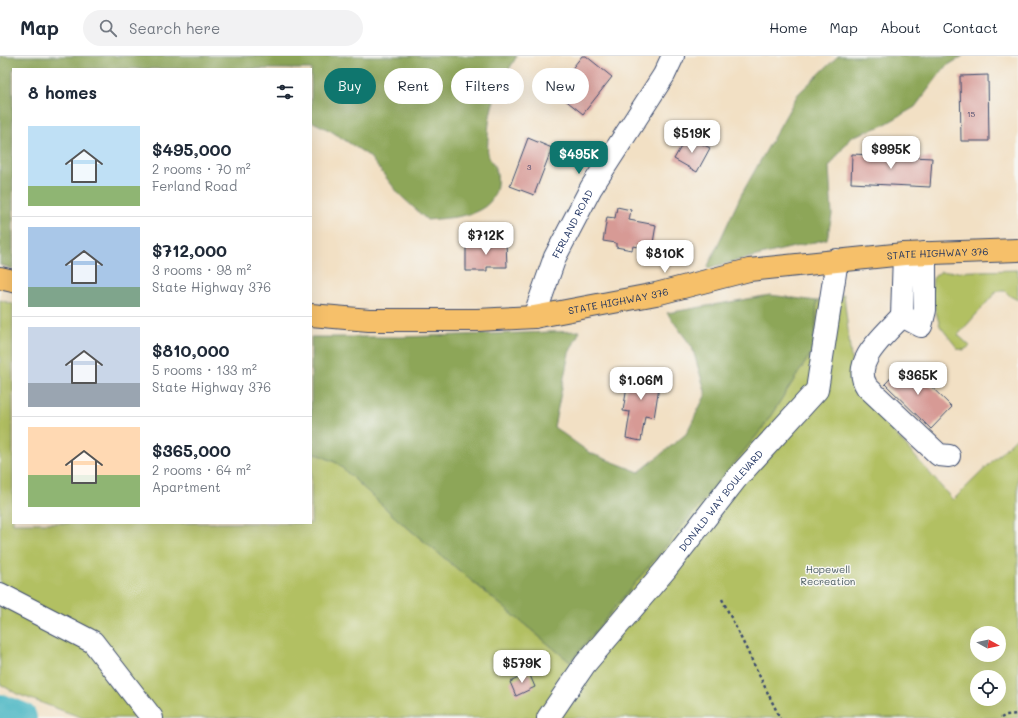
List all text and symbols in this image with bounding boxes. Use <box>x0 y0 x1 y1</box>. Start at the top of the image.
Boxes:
search box <box>83 10 363 46</box>
text: Map <box>20 15 59 40</box>
icon: search <box>97 17 119 39</box>
text: Search here <box>129 18 220 38</box>
text: Home <box>769 18 807 37</box>
text: Map <box>829 18 858 37</box>
text: About <box>880 18 921 37</box>
text: Contact <box>943 18 998 37</box>
chip: Buy <box>324 68 376 104</box>
chip: Rent <box>384 68 443 104</box>
chip: Filters <box>451 68 524 104</box>
chip: New <box>532 68 589 104</box>
text: 8 homes <box>28 81 97 103</box>
icon: filters <box>274 81 296 103</box>
house number: 15 <box>967 109 975 119</box>
pin: $519K <box>664 120 720 154</box>
text: $519K <box>673 124 711 141</box>
pin: $995K <box>863 136 919 170</box>
text: $495,000 <box>152 138 231 160</box>
text: $995K <box>871 140 911 157</box>
pin: $495K <box>551 141 607 175</box>
icon: home <box>60 142 108 190</box>
text: $495K <box>559 145 599 162</box>
text: 2 rooms · 70 m² <box>152 160 251 177</box>
house number: 3 <box>527 162 532 172</box>
text: Ferland Road <box>152 177 237 194</box>
street label: FERLAND ROAD <box>549 187 596 261</box>
pin: $712K <box>458 222 514 256</box>
text: $712K <box>468 226 504 243</box>
text: $712,000 <box>152 239 227 261</box>
pin: $810K <box>637 240 693 274</box>
icon: home <box>60 243 108 291</box>
text: $810K <box>646 244 684 261</box>
street label: STATE HIGHWAY 376 <box>886 244 989 263</box>
text: 3 rooms · 98 m² <box>152 261 251 278</box>
text: State Highway 376 <box>152 278 271 295</box>
street label: STATE HIGHWAY 376 <box>567 284 670 317</box>
text: $810,000 <box>152 339 230 361</box>
icon: home <box>60 343 108 391</box>
text: 5 rooms · 133 m² <box>152 361 257 378</box>
pin: $365K <box>890 362 946 396</box>
text: $365K <box>898 366 938 383</box>
pin: $1.06M <box>608 367 674 401</box>
text: $1.06M <box>619 371 663 388</box>
text: State Highway 376 <box>152 378 271 395</box>
text: $365,000 <box>152 439 231 461</box>
icon: home <box>60 443 108 491</box>
street label: DONALD WAY BOULEVARD <box>675 447 766 554</box>
text: 2 rooms · 64 m² <box>152 461 251 478</box>
text: Apartment <box>152 478 221 495</box>
park label: Hopewell Recreation <box>801 562 855 588</box>
north arrow <box>970 626 1006 662</box>
map controls <box>970 626 1006 706</box>
pin: $579K <box>494 650 550 684</box>
text: $579K <box>502 654 542 671</box>
button: locate <box>970 670 1006 706</box>

